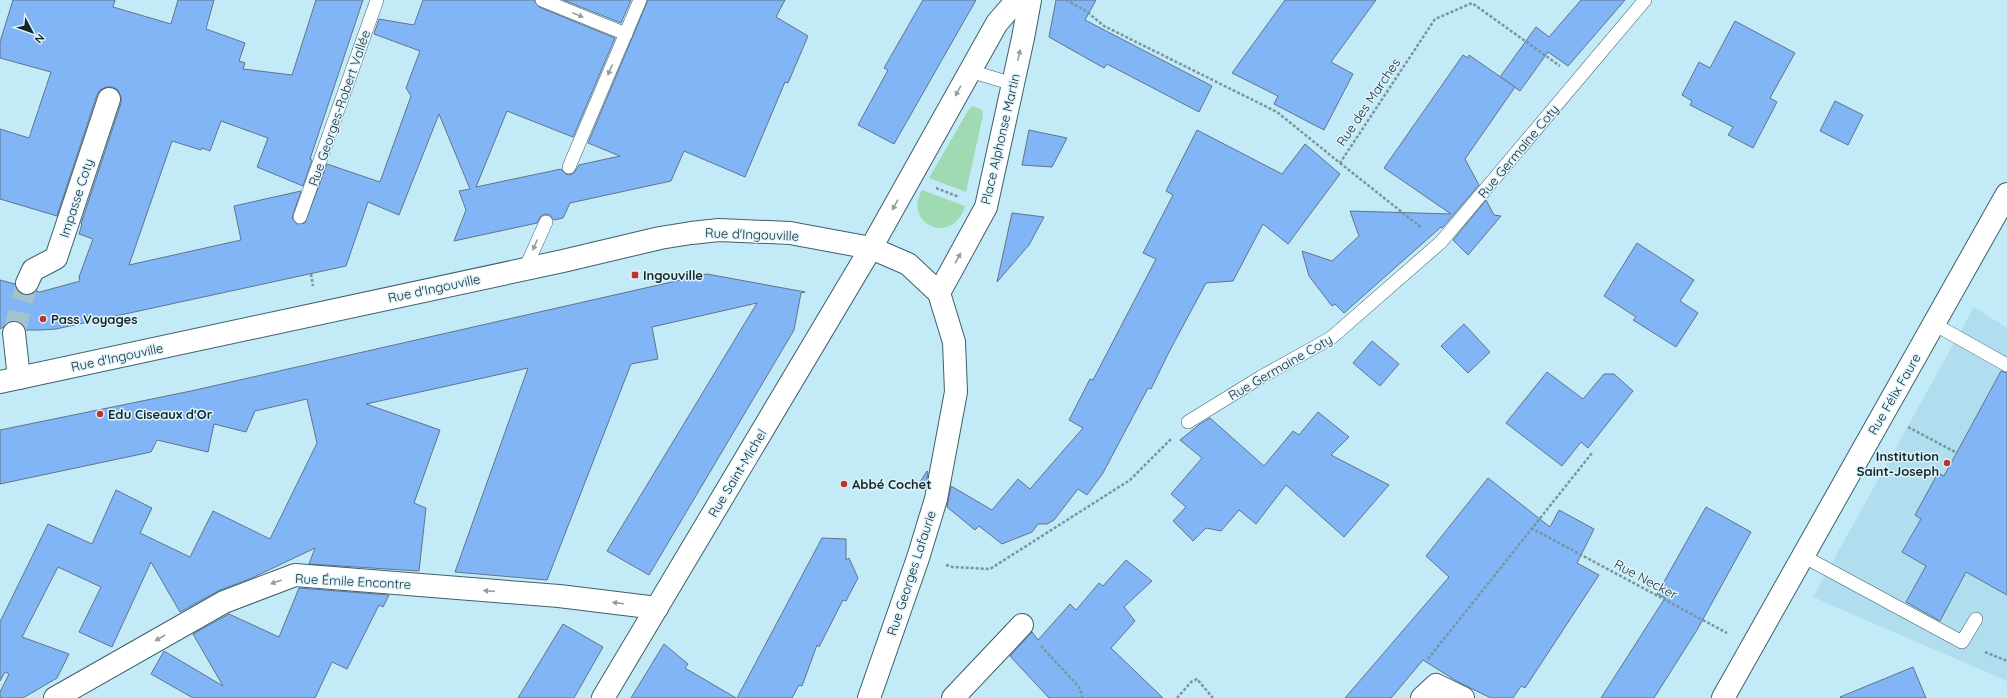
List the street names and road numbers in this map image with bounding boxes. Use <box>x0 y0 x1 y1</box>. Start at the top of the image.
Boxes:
street label: Rue Georges-Robert Vallée <box>305 28 373 188</box>
street label: Rue des Marches <box>1333 55 1403 149</box>
street label: Place Alphonse Martin <box>977 72 1023 206</box>
street label: Rue Germaine Coty <box>1474 101 1562 201</box>
street label: Impasse Coty <box>56 156 96 240</box>
street label: Rue d'Ingouville <box>705 224 799 244</box>
street label: Rue d'Ingouville <box>386 270 482 306</box>
street label: Rue Germaine Coty <box>1225 331 1335 403</box>
street label: Rue d'Ingouville <box>69 339 165 375</box>
street label: Rue Félix Faure <box>1864 350 1924 438</box>
street label: Rue Saint-Michel <box>704 426 770 520</box>
street label: Rue Georges Lafaurie <box>883 508 939 638</box>
street label: Rue Necker <box>1612 556 1680 602</box>
street label: Rue Émile Encontre <box>295 570 411 592</box>

